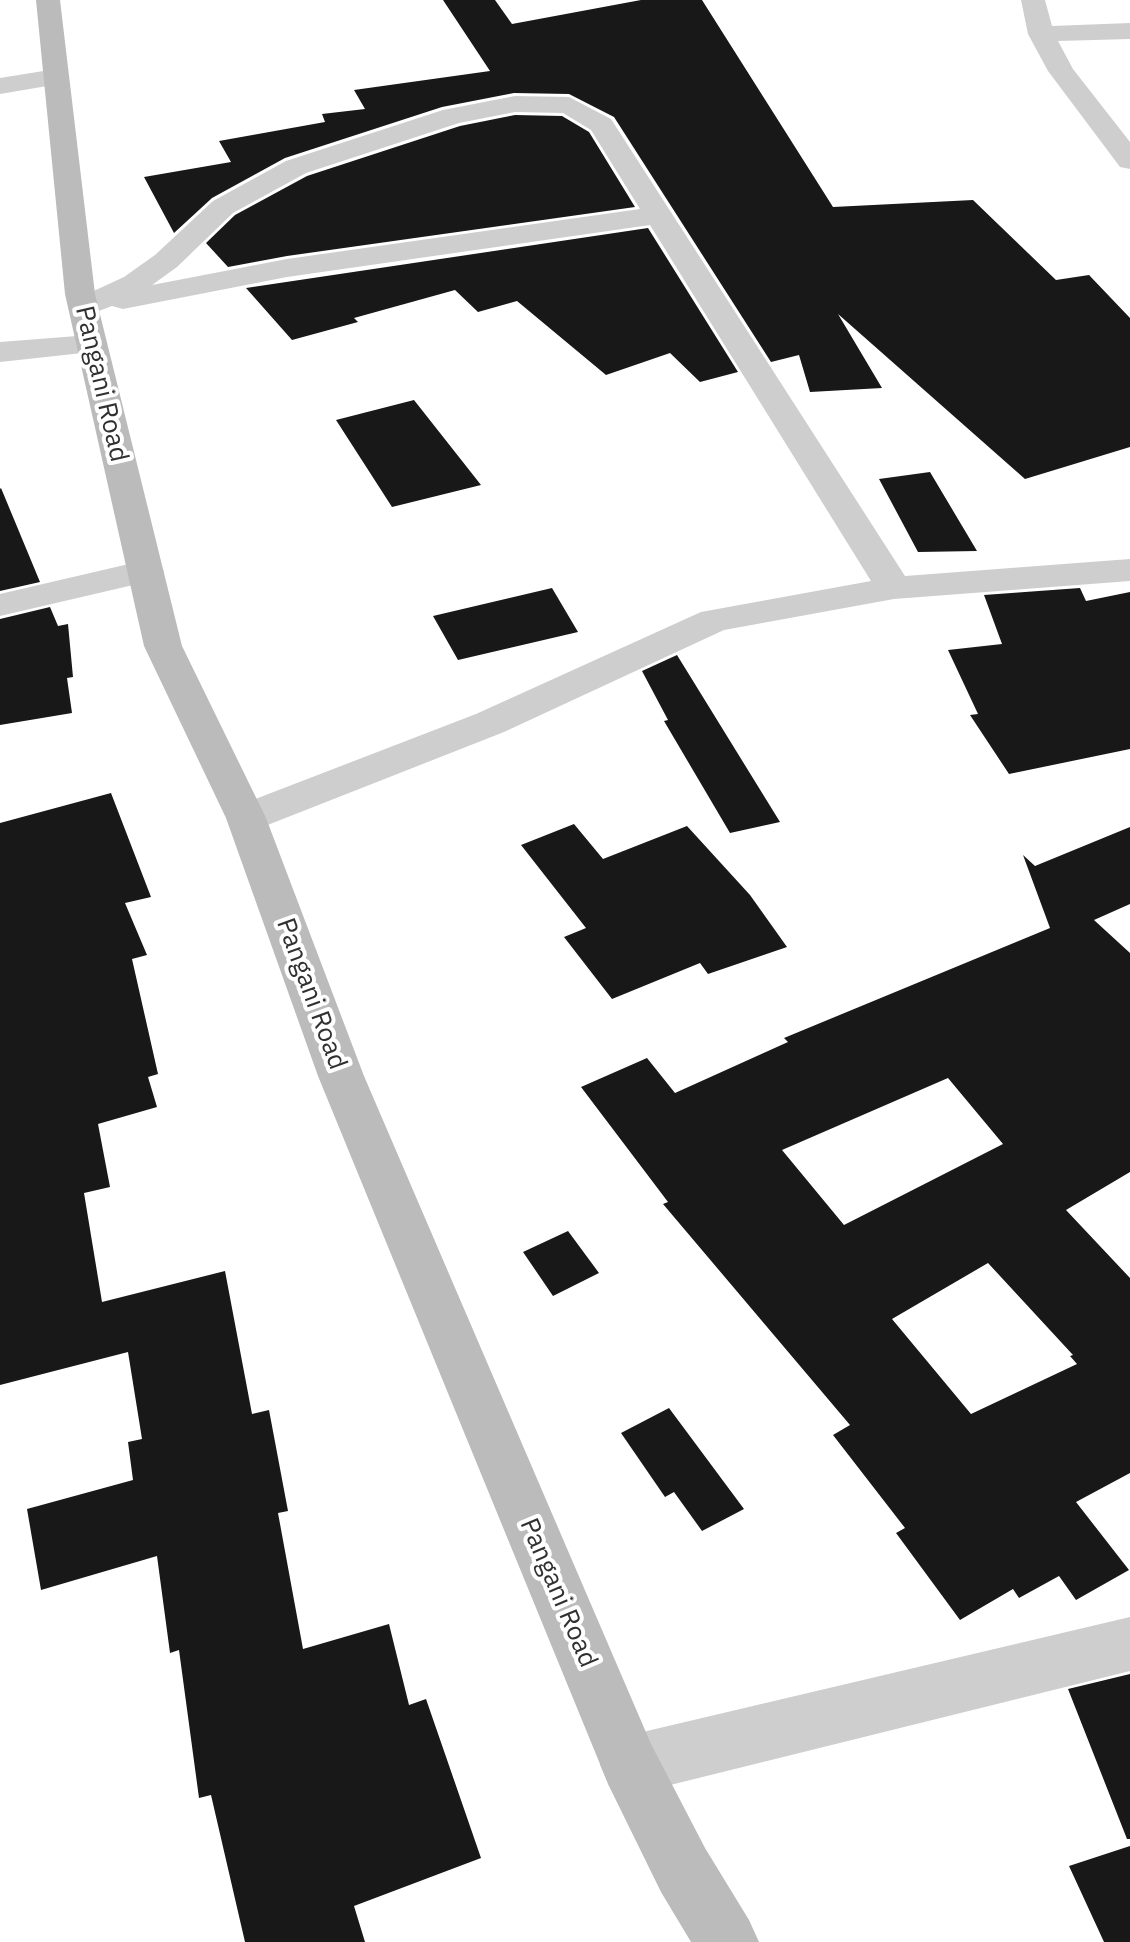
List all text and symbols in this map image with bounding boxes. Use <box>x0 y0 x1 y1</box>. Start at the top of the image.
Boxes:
street label: Pangani Road <box>68 303 134 465</box>
street label: Pangani Road <box>269 914 353 1074</box>
street label: Pangani Road <box>513 1514 603 1672</box>

